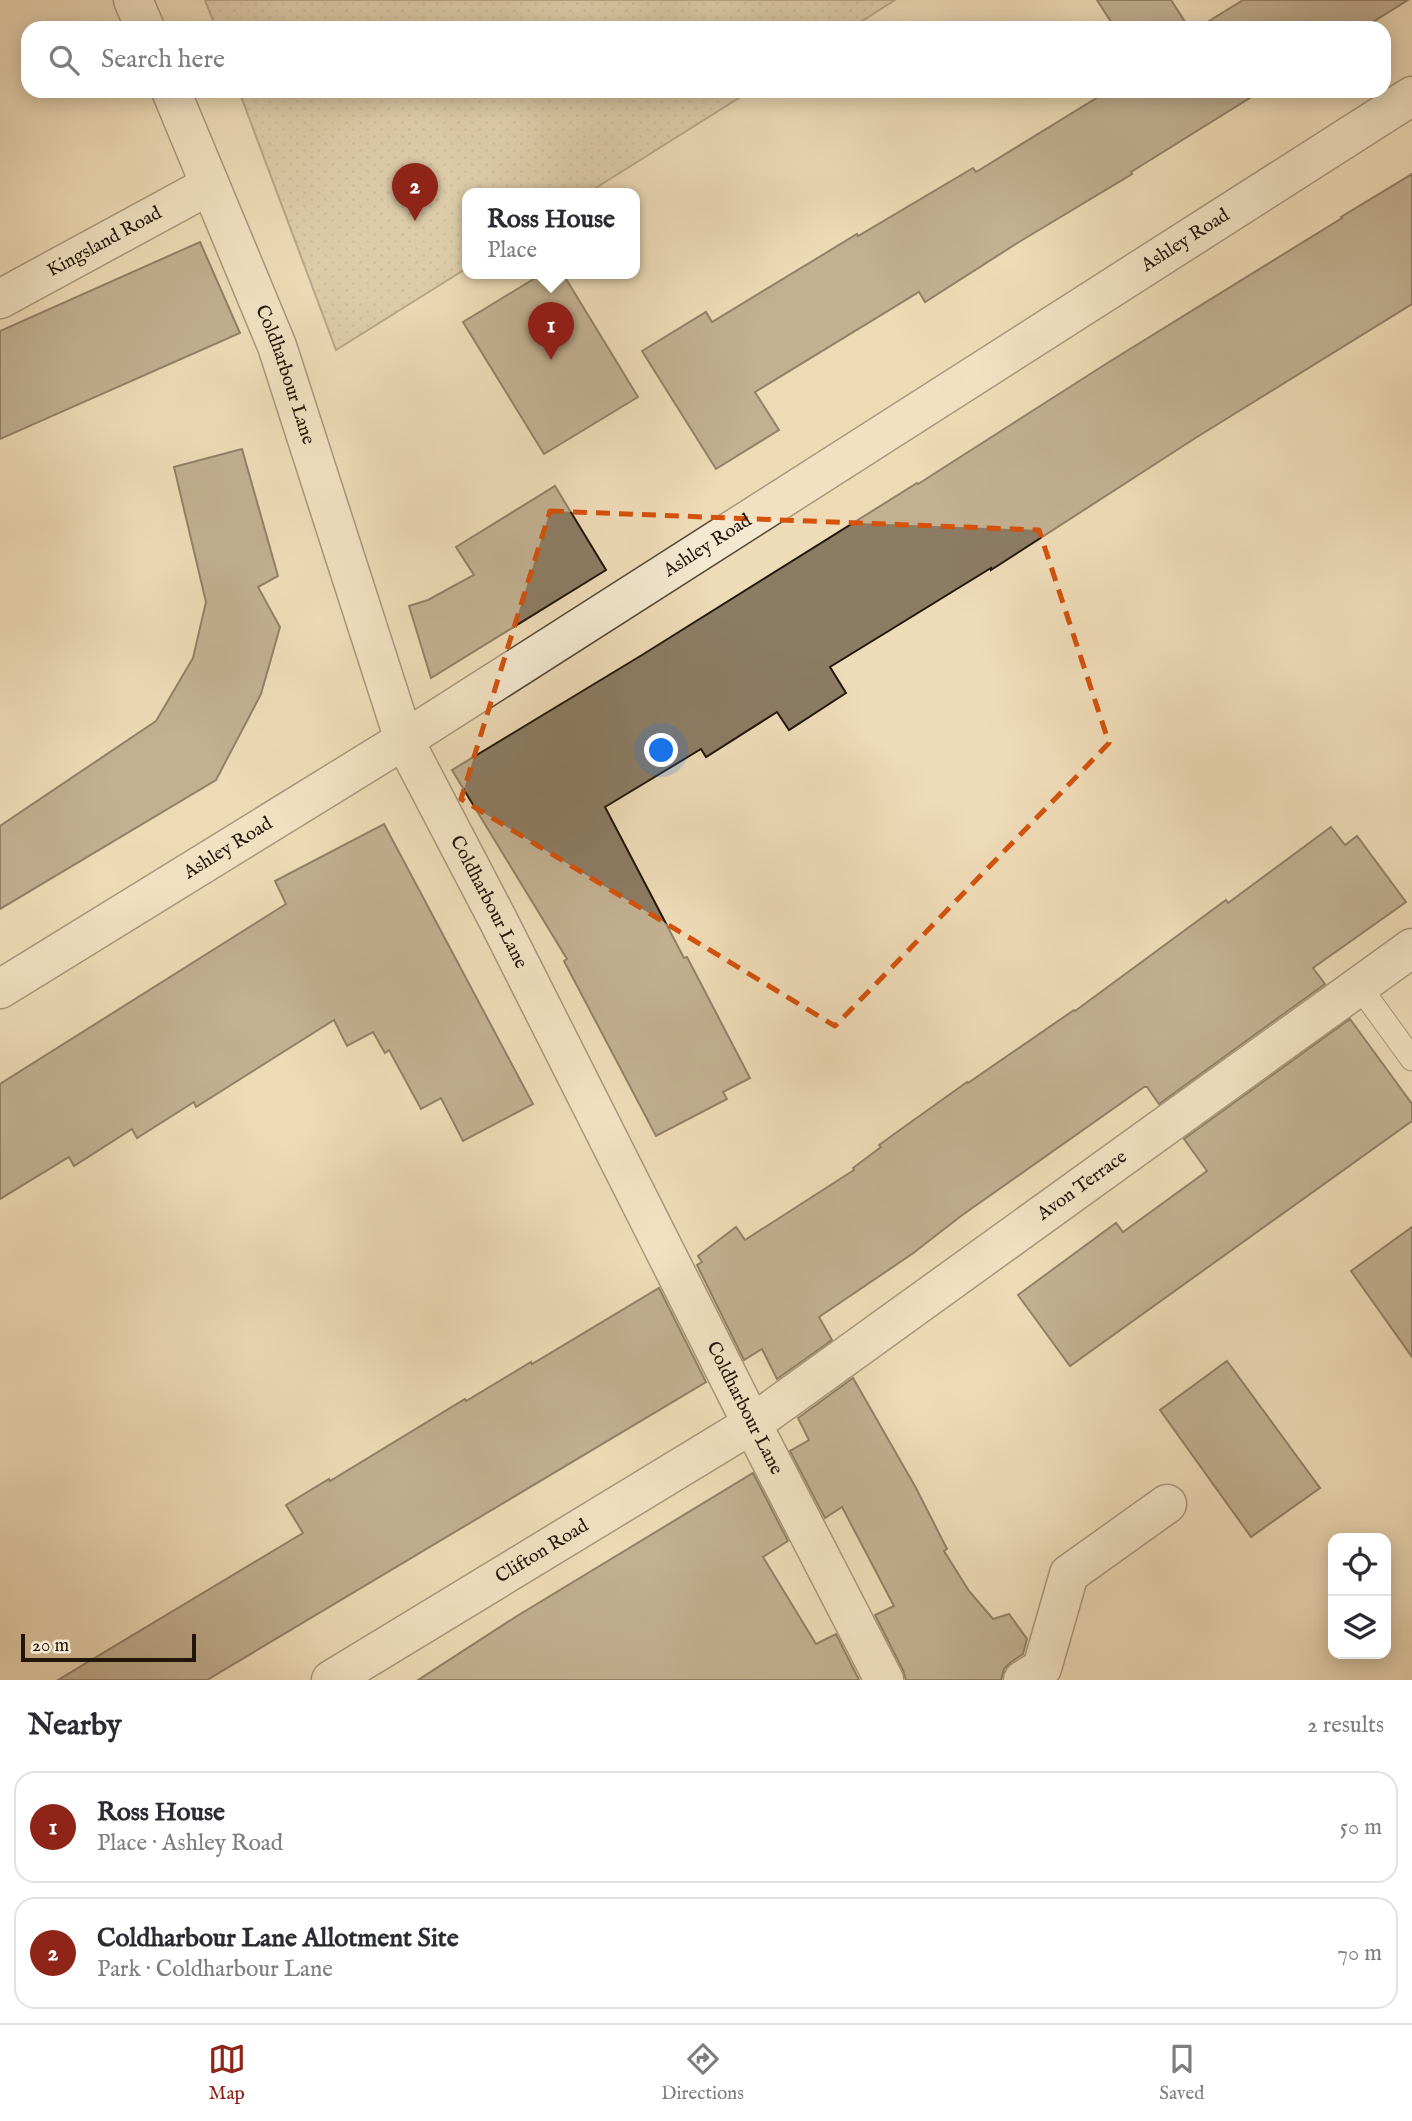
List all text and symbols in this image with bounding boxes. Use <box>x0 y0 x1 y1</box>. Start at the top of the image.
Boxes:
search box <box>21 21 1391 98</box>
icon: search <box>45 41 83 79</box>
text: Search here <box>101 43 225 76</box>
pin: 2 <box>392 163 438 221</box>
popup <box>462 188 640 279</box>
street label: Kingsland Road <box>43 201 167 283</box>
text: Ross House <box>487 203 615 236</box>
street label: Ashley Road <box>1136 203 1235 278</box>
text: Place <box>487 236 537 265</box>
street label: Coldharbour Lane <box>249 301 320 448</box>
pin: 1 <box>528 302 574 360</box>
street label: Ashley Road <box>658 508 757 584</box>
your location <box>644 733 678 767</box>
street label: Ashley Road <box>178 811 278 885</box>
street label: Coldharbour Lane <box>444 832 533 973</box>
street label: Avon Terrace <box>1032 1145 1132 1227</box>
street label: Coldharbour Lane <box>700 1338 788 1479</box>
street label: Clifton Road <box>491 1514 594 1589</box>
map controls <box>1328 1533 1391 1659</box>
button: locate <box>1328 1533 1391 1596</box>
button: layers <box>1328 1596 1391 1659</box>
scale bar <box>21 1631 196 1663</box>
text: 20 m <box>32 1634 69 1658</box>
text: Nearby <box>28 1707 121 1745</box>
text: 2 results <box>1307 1711 1384 1740</box>
text: Ross House <box>97 1796 225 1829</box>
text: 1 <box>49 1813 57 1842</box>
text: 50 m <box>1340 1813 1382 1842</box>
text: Place · Ashley Road <box>97 1829 283 1858</box>
text: Coldharbour Lane Allotment Site <box>97 1922 459 1955</box>
text: 2 <box>48 1939 58 1968</box>
text: 70 m <box>1337 1939 1382 1968</box>
text: Park · Coldharbour Lane <box>97 1955 333 1984</box>
tab: Map <box>208 2040 246 2106</box>
tab: Directions <box>661 2040 744 2106</box>
tab: Saved <box>1159 2040 1204 2106</box>

